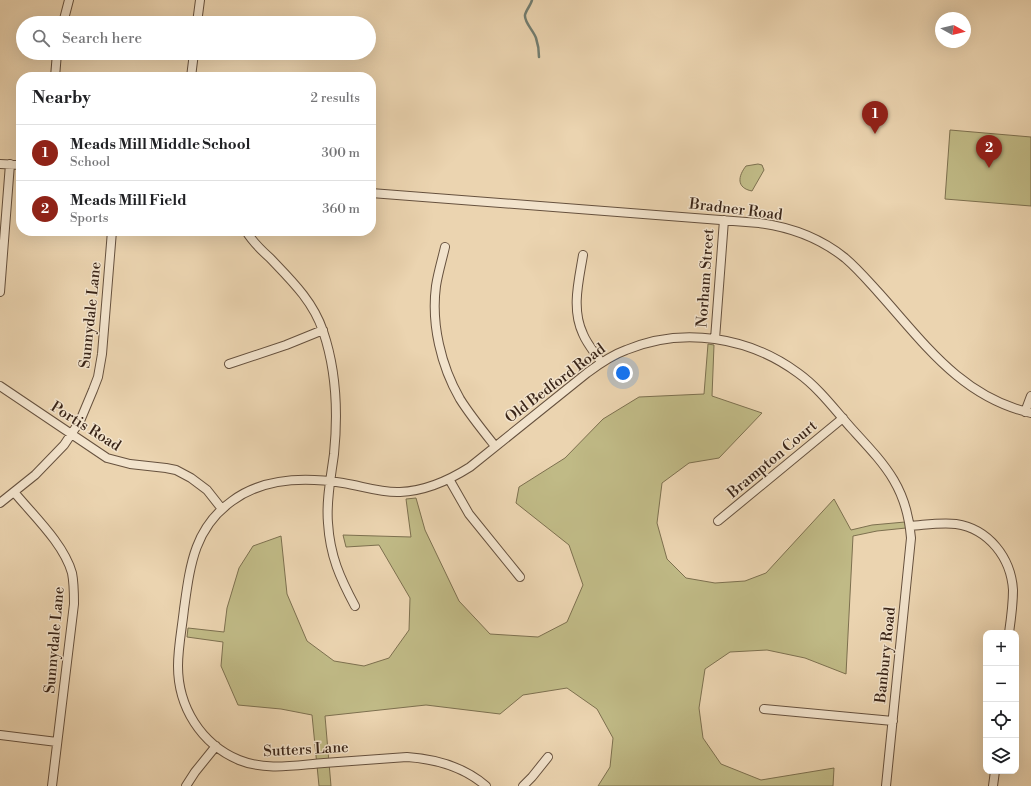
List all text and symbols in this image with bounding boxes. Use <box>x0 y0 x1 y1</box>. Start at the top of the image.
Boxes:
north arrow <box>935 12 971 48</box>
search box <box>16 16 376 60</box>
icon: search <box>30 27 52 49</box>
text: Search here <box>62 29 142 48</box>
text: Nearby <box>32 87 91 109</box>
text: 2 results <box>311 90 360 106</box>
pin: 1 <box>862 101 888 134</box>
text: Meads Mill Middle School <box>70 135 250 154</box>
pin: 2 <box>976 135 1002 168</box>
text: 1 <box>42 145 48 161</box>
text: 300 m <box>322 145 360 161</box>
text: School <box>70 154 110 170</box>
text: Meads Mill Field <box>70 191 187 210</box>
street label: Bradner Road <box>687 194 784 225</box>
text: 2 <box>41 201 49 217</box>
text: 360 m <box>322 201 360 217</box>
text: Sports <box>70 210 109 226</box>
street label: Norham Street <box>693 227 718 328</box>
street label: Sunnydale Lane <box>75 261 106 369</box>
street label: Old Bedford Road <box>501 339 610 427</box>
your location <box>613 363 633 383</box>
street label: Portis Road <box>47 397 125 456</box>
street label: Brampton Court <box>723 416 822 503</box>
street label: Sunnydale Lane <box>40 586 69 694</box>
street label: Banbury Road <box>871 606 900 705</box>
map controls <box>983 630 1019 774</box>
button: + <box>983 630 1019 666</box>
button: − <box>983 666 1019 702</box>
button: locate <box>983 702 1019 738</box>
street label: Sutters Lane <box>263 738 349 761</box>
button: layers <box>983 738 1019 774</box>

